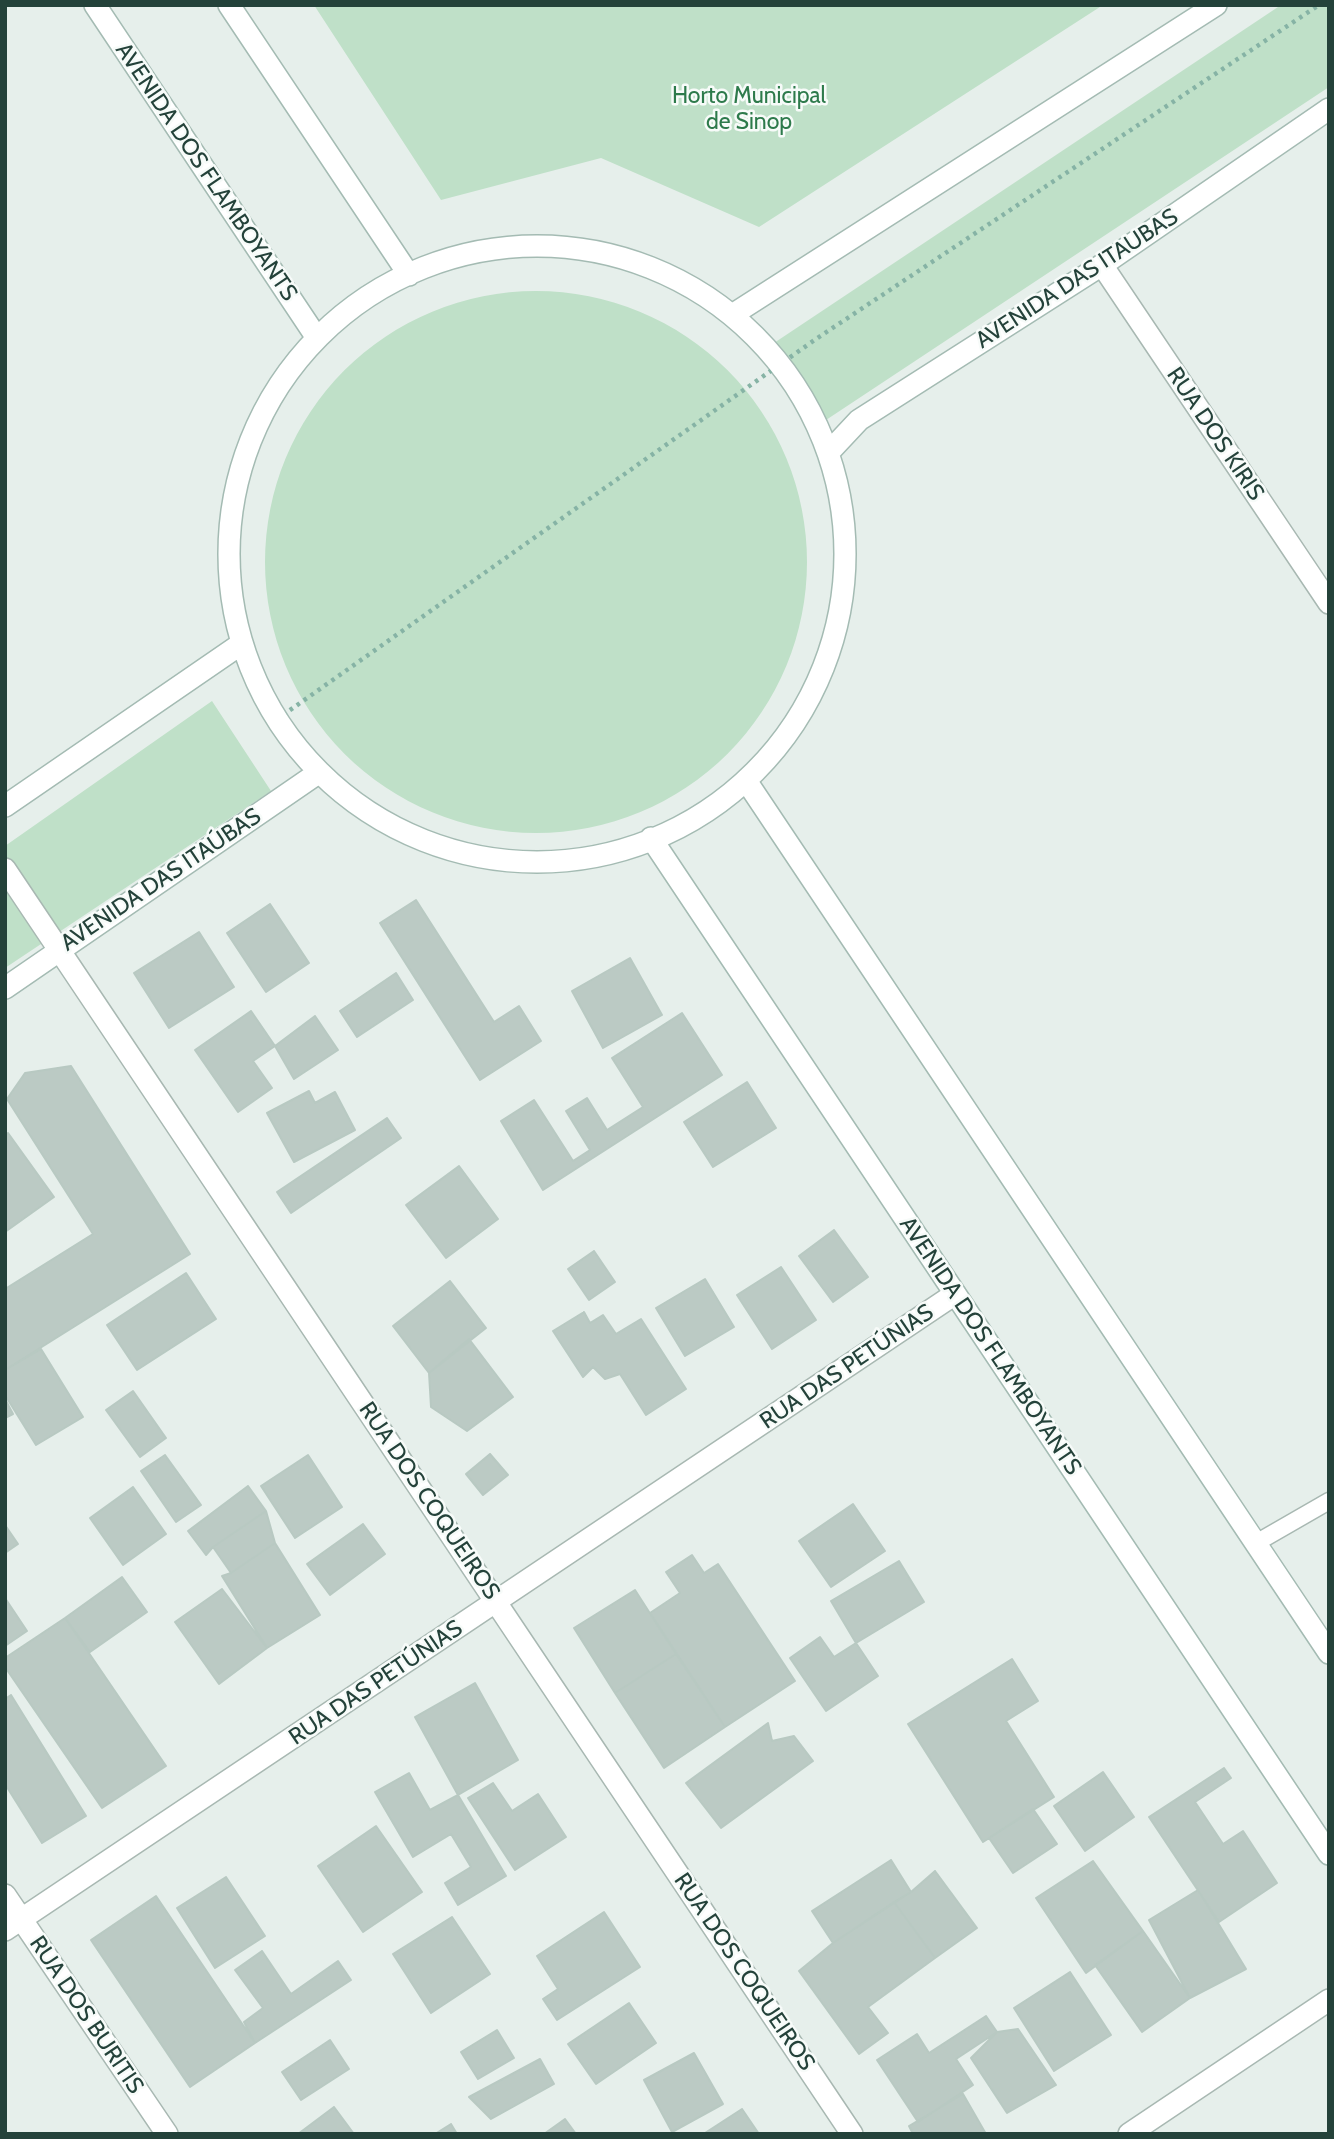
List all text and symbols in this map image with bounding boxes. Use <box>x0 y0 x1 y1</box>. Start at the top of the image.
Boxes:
street label: AVENIDA DOS FLAMBOYANTS <box>109 38 303 306</box>
park label: Horto Municipal de Sinop <box>672 82 826 136</box>
street label: AVENIDA DAS ITAUBAS <box>971 203 1183 355</box>
street label: RUA DOS KIRIS <box>1160 362 1270 506</box>
street label: AVENIDA DAS ITAÚBAS <box>56 803 266 957</box>
street label: AVENIDA DOS FLAMBOYANTS <box>893 1212 1087 1480</box>
street label: RUA DAS PETÚNIAS <box>755 1299 939 1435</box>
street label: RUA DOS COQUEIROS <box>353 1397 505 1605</box>
street label: RUA DAS PETÚNIAS <box>284 1615 468 1751</box>
street label: RUA DOS COQUEIROS <box>668 1868 820 2076</box>
street label: RUA DOS BURITIS <box>23 1931 149 2099</box>

